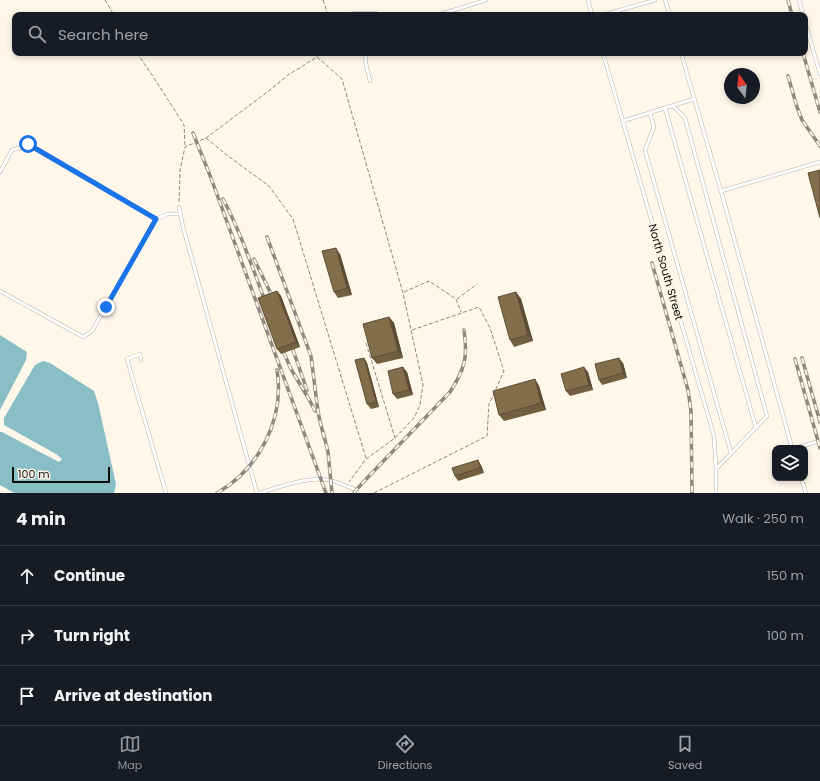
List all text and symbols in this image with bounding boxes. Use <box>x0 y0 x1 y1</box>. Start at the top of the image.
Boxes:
search box <box>12 12 808 56</box>
icon: search <box>26 23 48 45</box>
text: Search here <box>58 24 148 45</box>
north arrow <box>724 68 760 104</box>
route start <box>19 135 37 153</box>
street label: North South Street <box>645 222 687 322</box>
route end <box>97 298 115 316</box>
map controls <box>772 445 808 481</box>
button: layers <box>772 445 808 481</box>
scale bar <box>12 465 110 484</box>
text: 100 m <box>18 466 50 482</box>
text: 4 min <box>16 507 66 531</box>
text: Walk · 250 m <box>722 509 804 528</box>
icon: ahead <box>16 565 38 587</box>
text: Continue <box>54 565 125 586</box>
text: 150 m <box>767 566 804 585</box>
icon: right <box>16 625 38 647</box>
text: Turn right <box>54 625 130 646</box>
text: 100 m <box>767 626 804 645</box>
icon: arrive <box>16 685 38 707</box>
text: Arrive at destination <box>54 685 212 706</box>
tab: Map <box>118 733 142 774</box>
tab: Directions <box>378 733 432 774</box>
tab: Saved <box>668 733 702 774</box>

